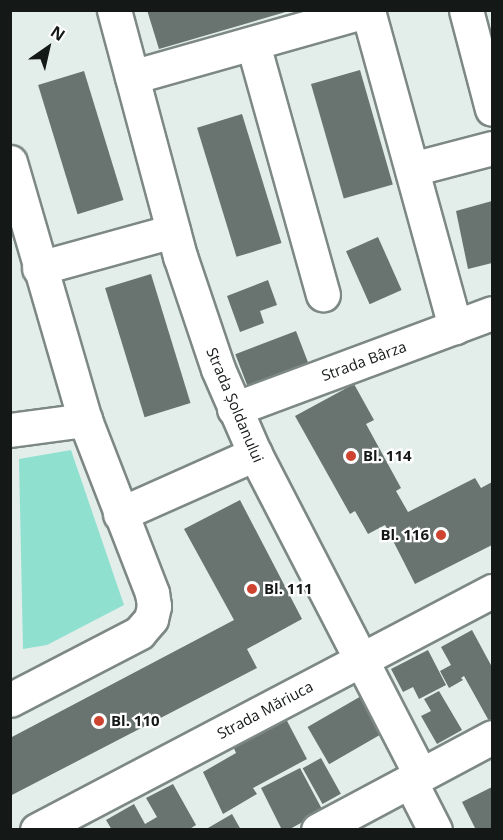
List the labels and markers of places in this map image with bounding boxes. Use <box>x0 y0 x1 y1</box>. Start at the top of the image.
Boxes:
place label: Bl. 114 <box>363 447 412 465</box>
marker: Bl. 114 <box>344 449 358 463</box>
place label: Bl. 116 <box>380 526 429 544</box>
marker: Bl. 116 <box>434 528 448 542</box>
place label: Bl. 111 <box>264 580 313 598</box>
marker: Bl. 111 <box>245 582 259 596</box>
place label: Bl. 110 <box>111 712 160 730</box>
marker: Bl. 110 <box>92 714 106 728</box>

